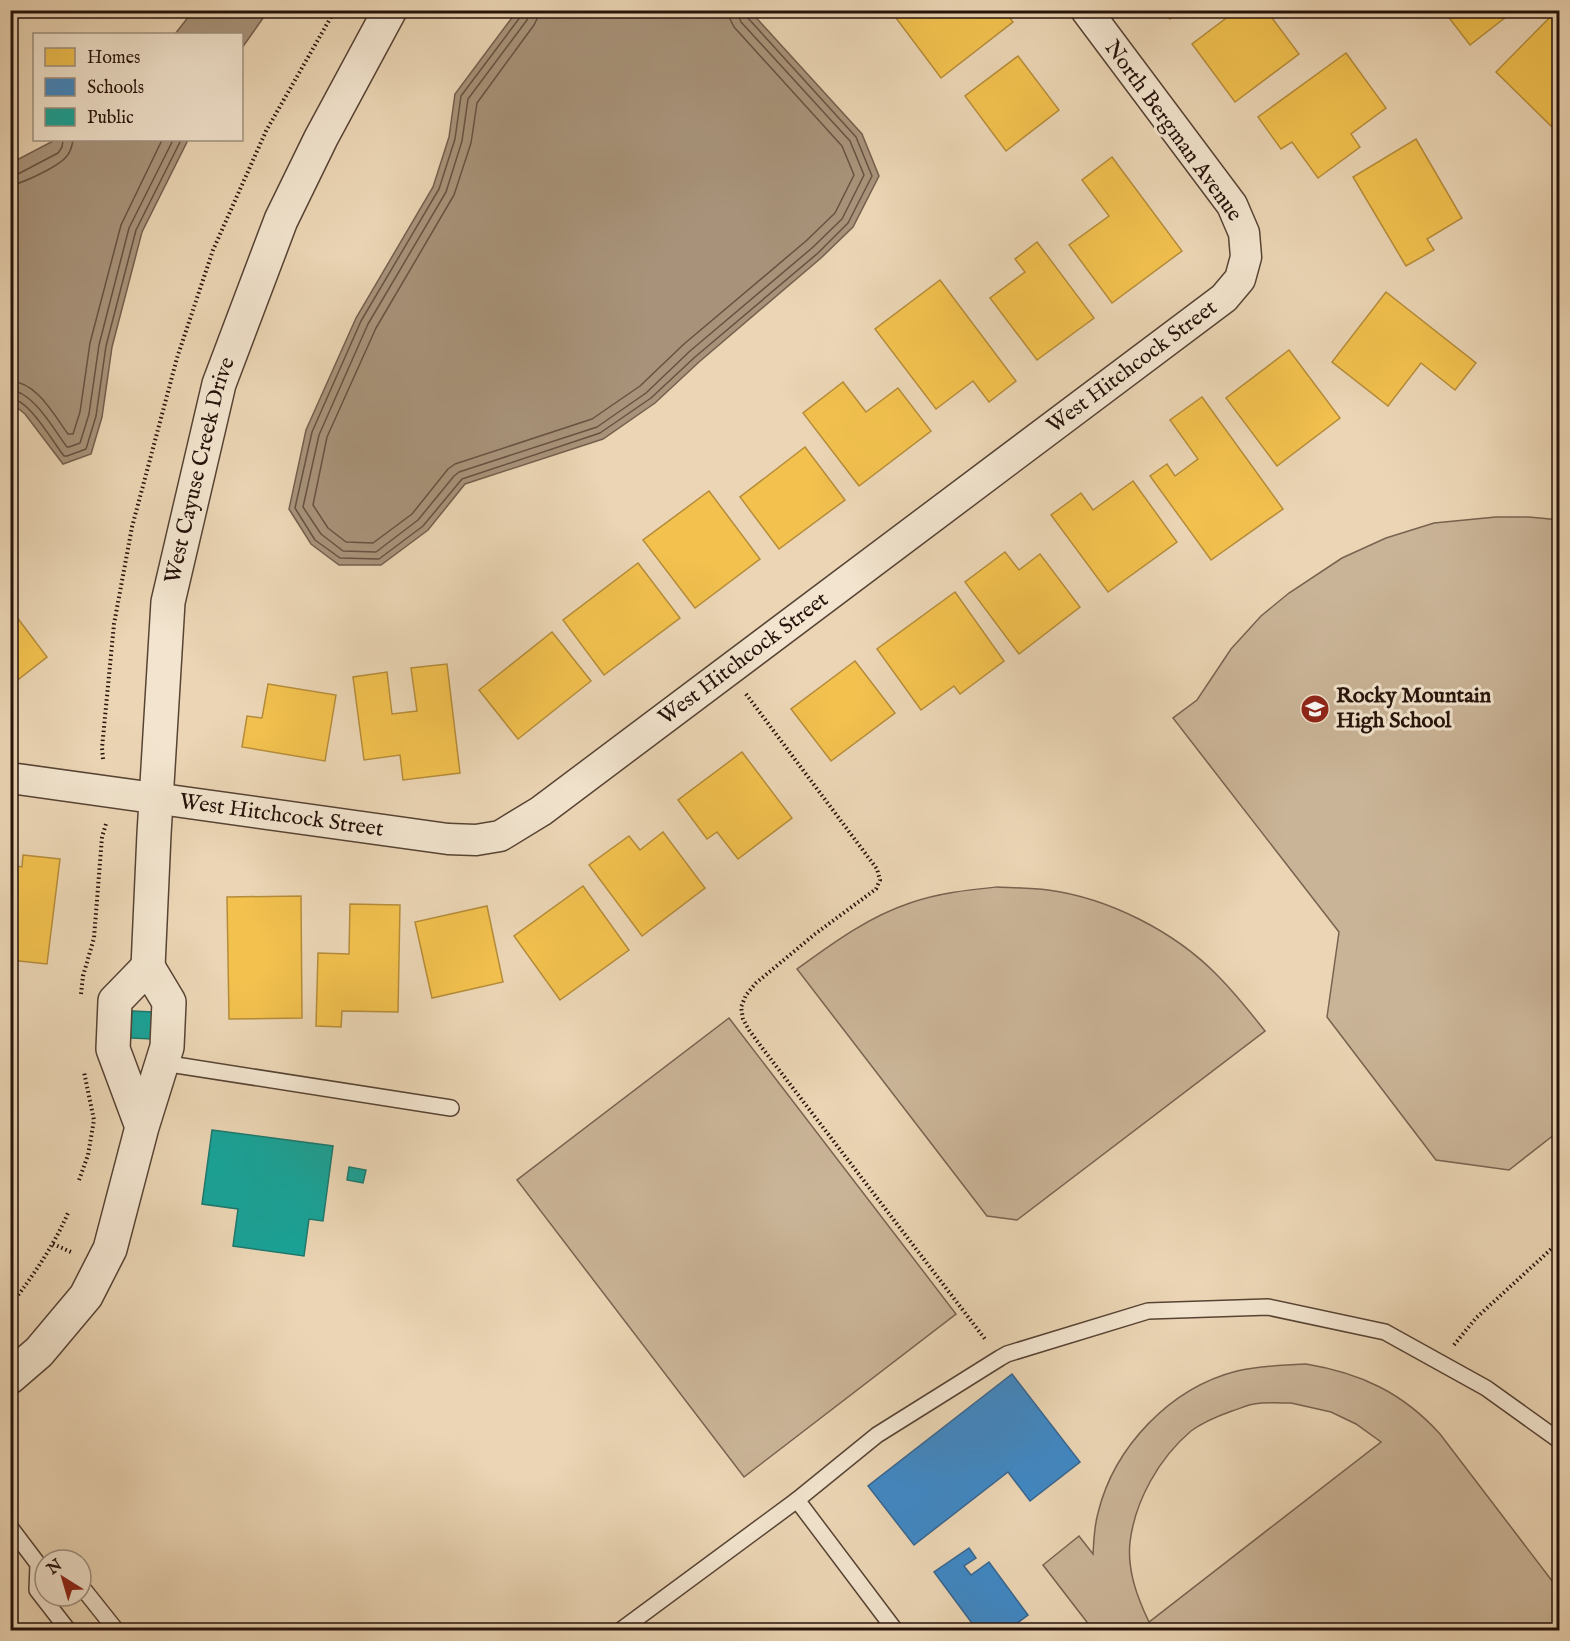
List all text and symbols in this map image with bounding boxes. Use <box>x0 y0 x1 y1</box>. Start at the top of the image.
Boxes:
legend <box>33 33 243 141</box>
street label: North Bergman Avenue <box>1098 35 1248 227</box>
text: Homes <box>87 47 140 70</box>
text: Schools <box>87 77 144 100</box>
text: Public <box>87 107 134 130</box>
street label: West Hitchcock Street <box>1042 294 1223 440</box>
street label: West Cayuse Creek Drive <box>159 353 242 586</box>
street label: West Hitchcock Street <box>653 586 835 732</box>
place label: Rocky Mountain High School <box>1336 682 1492 735</box>
school or university icon: Rocky Mountain High School <box>1299 693 1331 725</box>
street label: West Hitchcock Street <box>178 788 386 844</box>
north arrow <box>33 1548 93 1608</box>
text: N <box>43 1555 67 1580</box>

